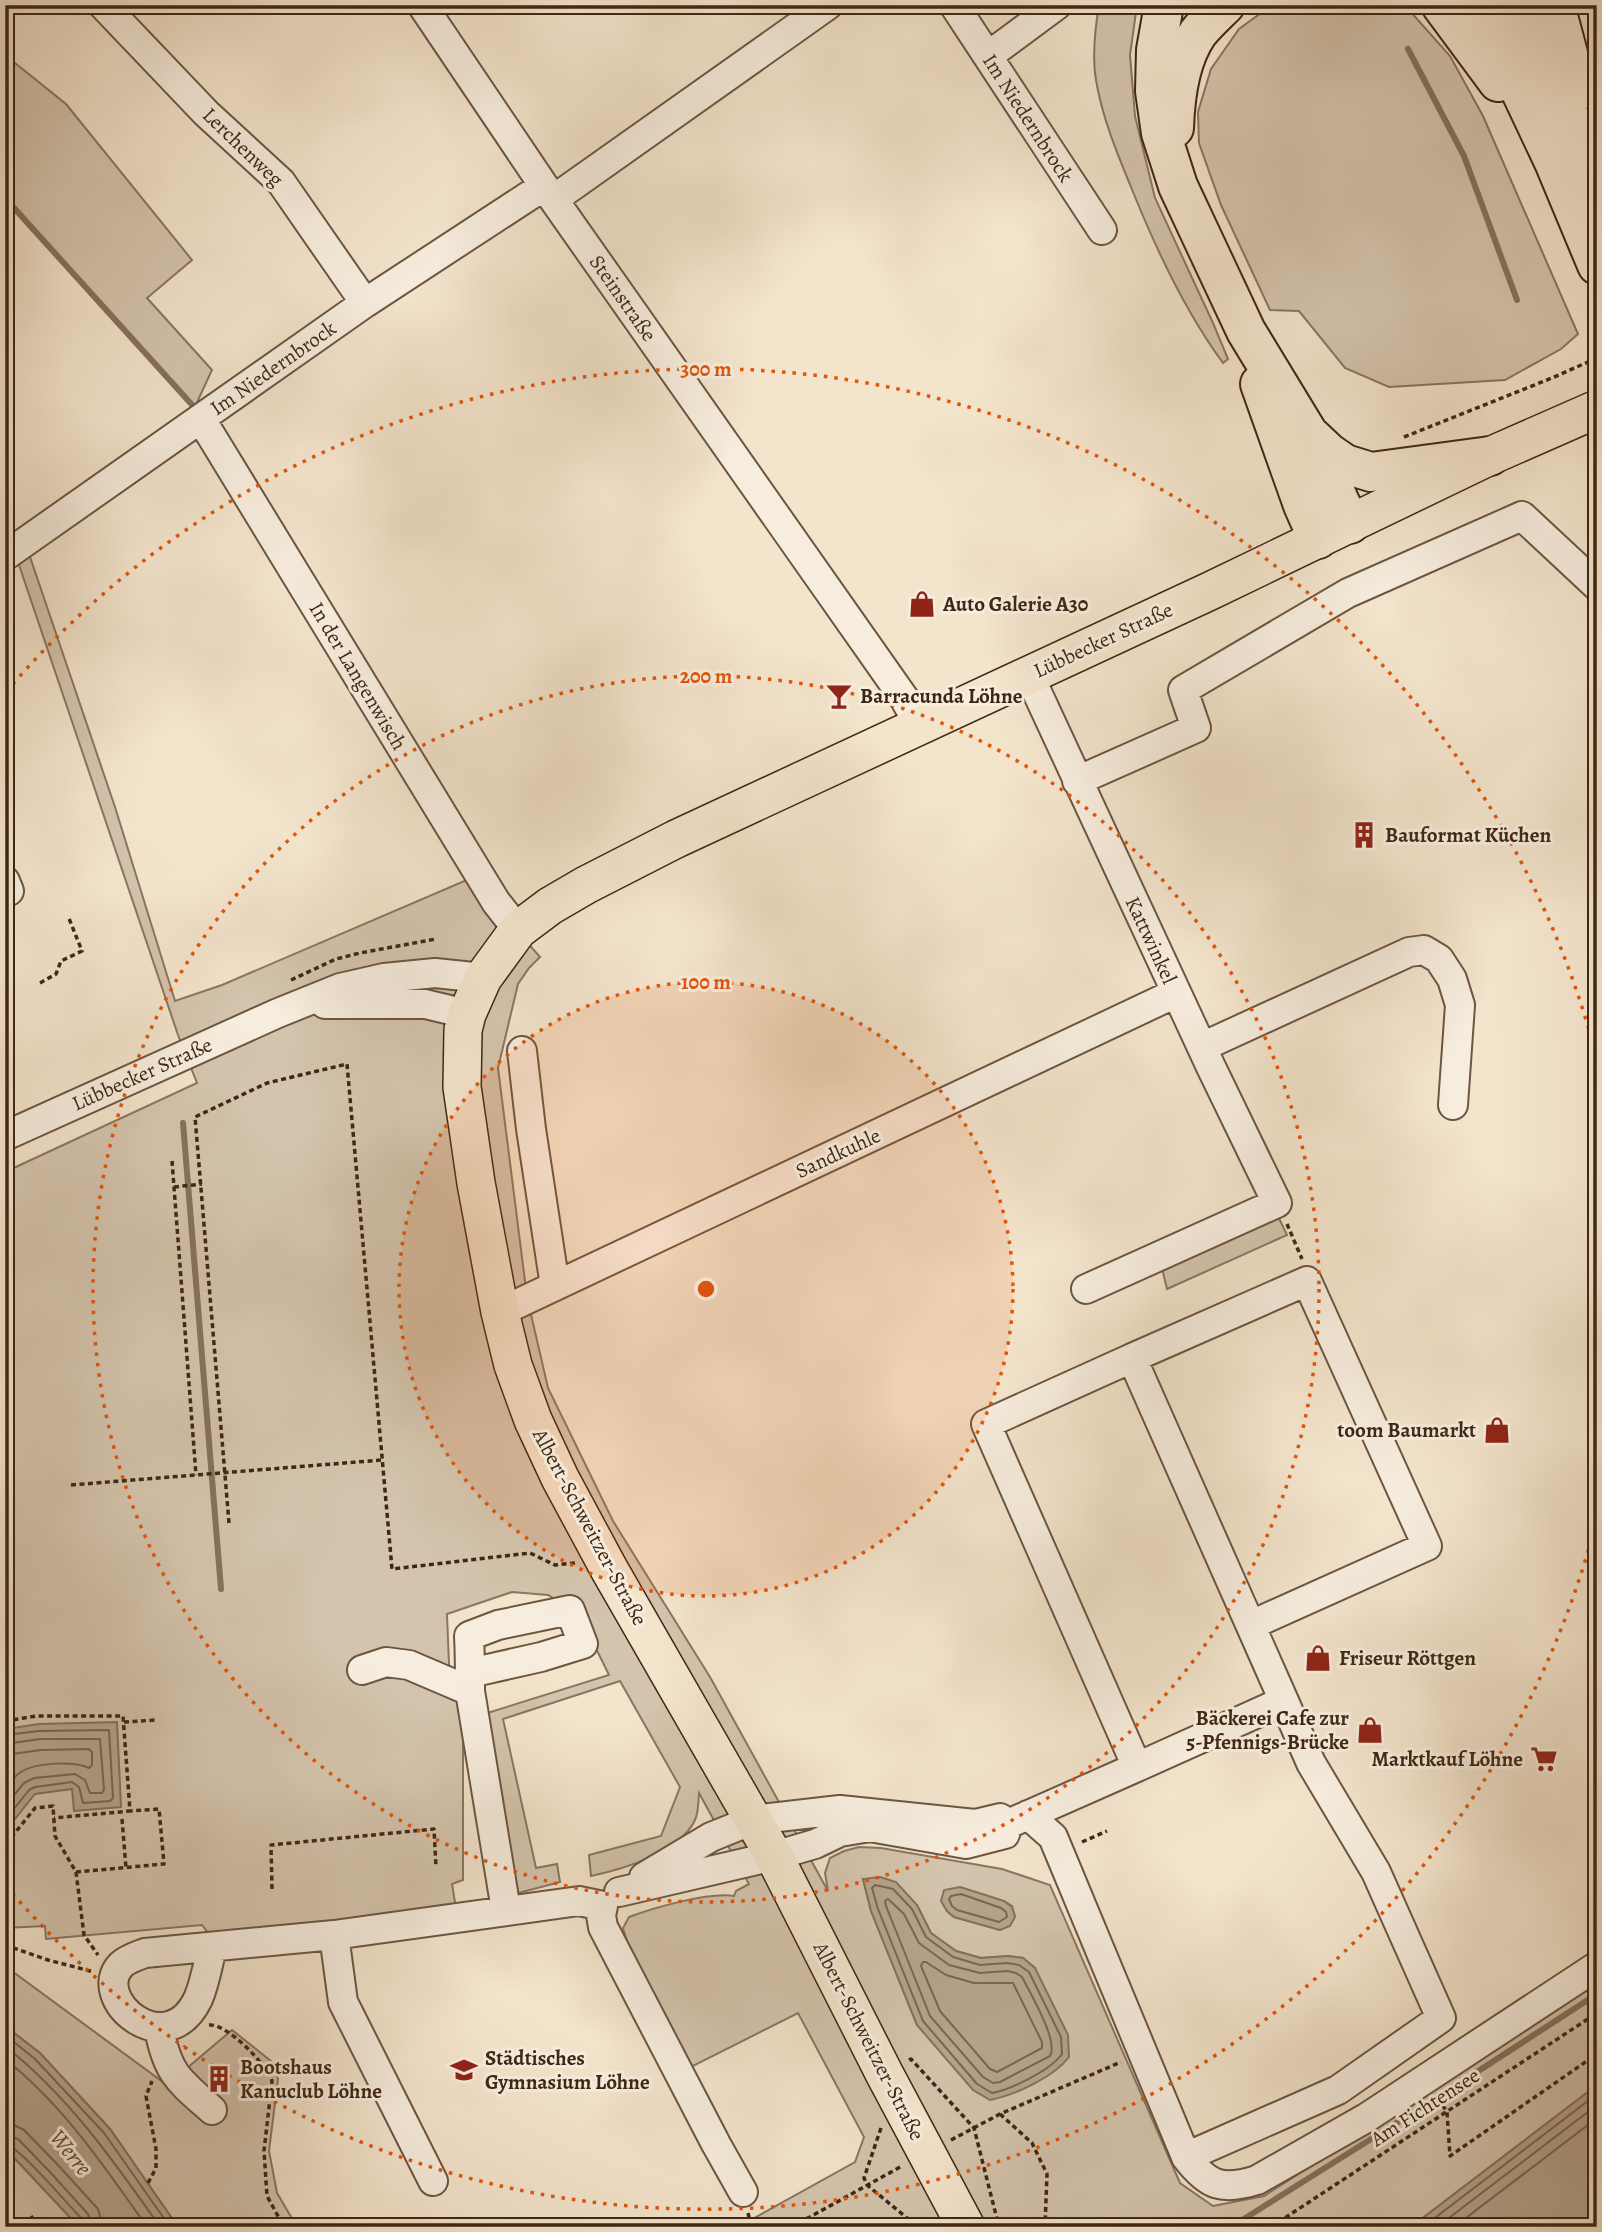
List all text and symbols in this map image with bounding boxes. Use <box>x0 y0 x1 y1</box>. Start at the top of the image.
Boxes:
street label: Im Niedernbrock <box>976 48 1080 188</box>
street label: Lerchenweg <box>196 101 290 193</box>
street label: Steinstraße <box>583 249 663 347</box>
street label: Im Niedernbrock <box>204 314 342 422</box>
text: 300 m <box>680 355 732 383</box>
shop icon: Auto Galerie A30 <box>907 589 937 619</box>
place label: Auto Galerie A30 <box>942 590 1089 618</box>
street label: Lübbecker Straße <box>1029 595 1177 685</box>
street label: In der Langenwisch <box>303 597 413 755</box>
text: 200 m <box>680 662 733 690</box>
bar icon: Barracunda Löhne <box>824 681 854 711</box>
place label: Barracunda Löhne <box>860 682 1023 710</box>
building icon: Bauformat Küchen <box>1349 820 1379 850</box>
place label: Bauformat Küchen <box>1385 821 1551 849</box>
street label: Kattwinkel <box>1119 892 1183 988</box>
text: 100 m <box>681 968 731 996</box>
street label: Lübbecker Straße <box>67 1031 217 1117</box>
street label: Sandkuhle <box>791 1121 885 1185</box>
centre of rings <box>694 1277 718 1301</box>
shop icon: toom Baumarkt <box>1482 1415 1512 1445</box>
place label: toom Baumarkt <box>1337 1416 1476 1444</box>
street label: Albert-Schweitzer-Straße <box>526 1423 654 1630</box>
shop icon: Friseur Röttgen <box>1303 1643 1333 1673</box>
place label: Friseur Röttgen <box>1339 1644 1476 1672</box>
place label: Bäckerei Cafe zur 5-Pfennigs-Brücke <box>1186 1704 1349 1756</box>
shop icon: Bäckerei Cafe zur 5-Pfennigs-Brücke <box>1355 1715 1385 1745</box>
supermarket icon: Marktkauf Löhne <box>1529 1744 1559 1774</box>
place label: Marktkauf Löhne <box>1372 1745 1523 1773</box>
street label: Albert-Schweitzer-Straße <box>806 1936 931 2145</box>
place label: Städtisches Gymnasium Löhne <box>485 2044 650 2096</box>
place label: Bootshaus Kanuclub Löhne <box>240 2053 382 2105</box>
school or university icon: Städtisches Gymnasium Löhne <box>449 2055 479 2085</box>
street label: Am Fichtensee <box>1364 2061 1485 2153</box>
building icon: Bootshaus Kanuclub Löhne <box>204 2064 234 2094</box>
water label: Werre <box>43 2123 99 2182</box>

